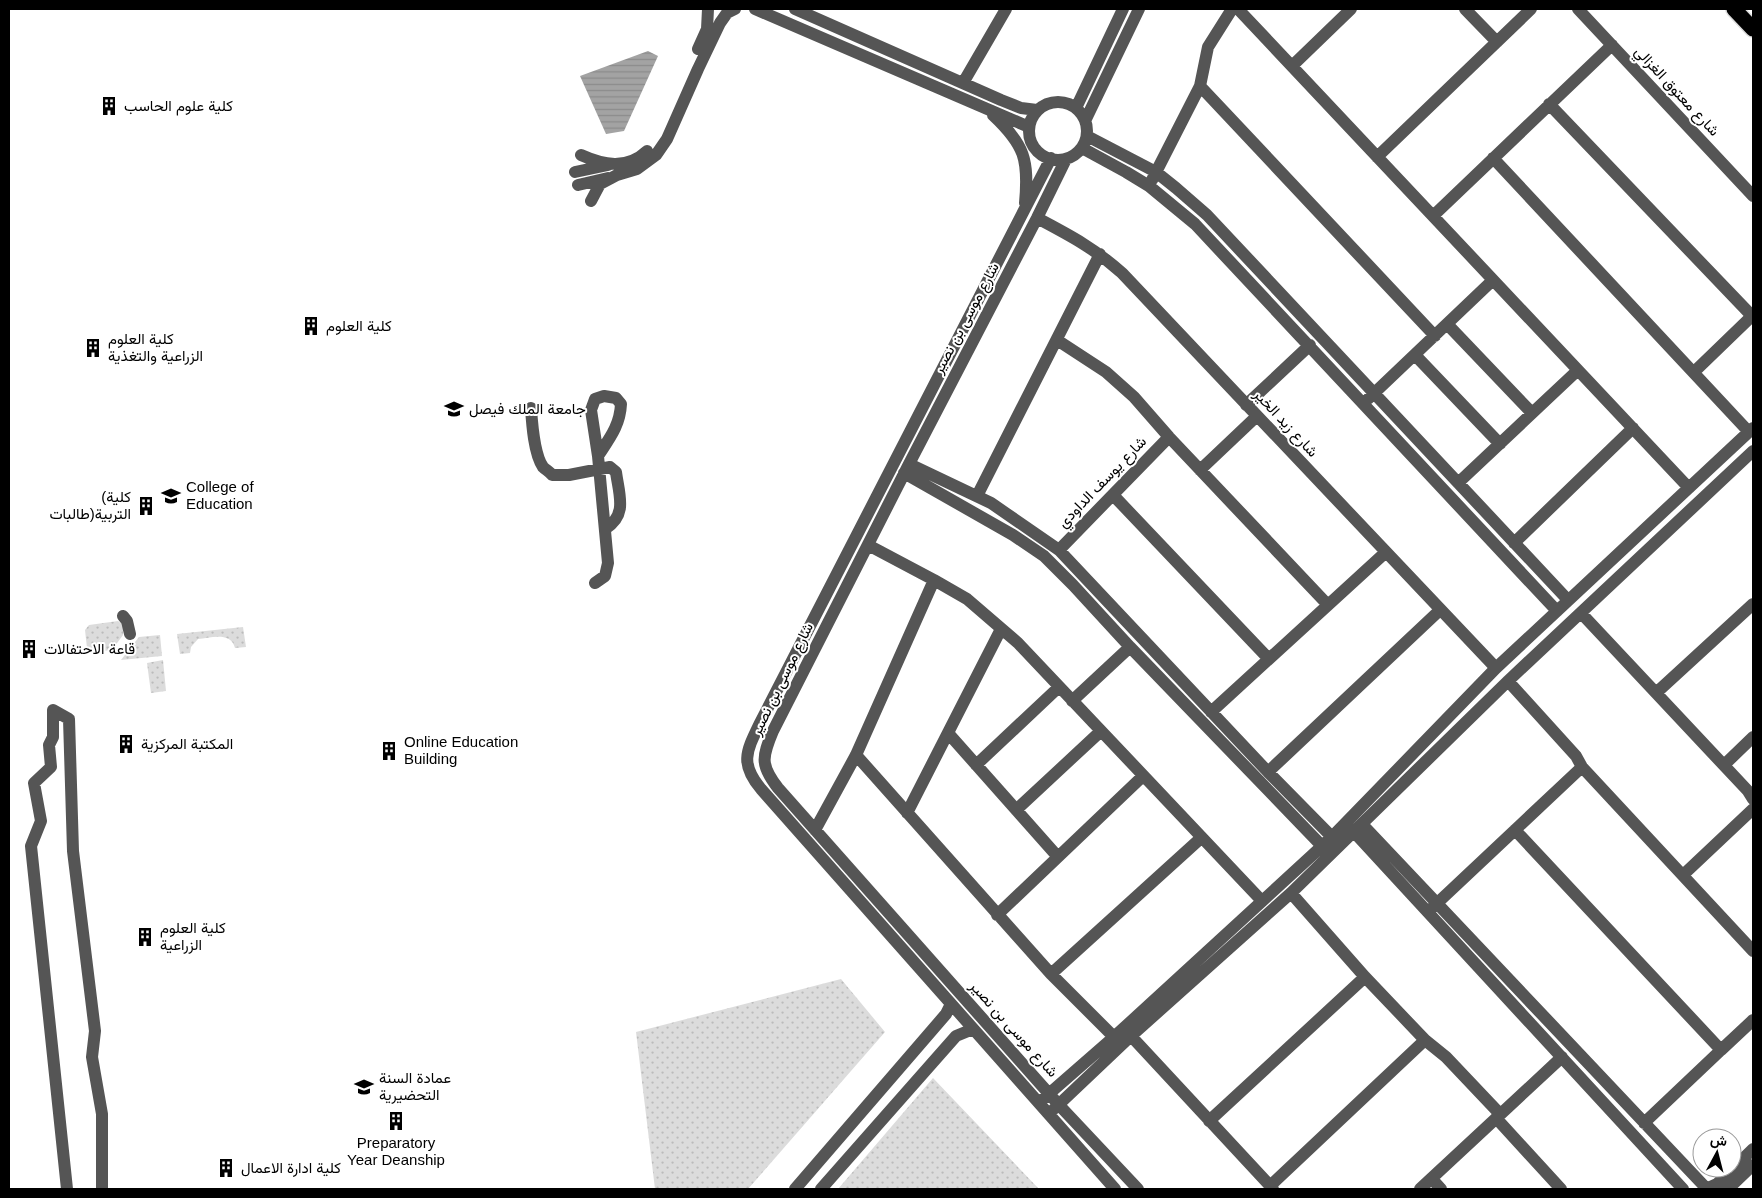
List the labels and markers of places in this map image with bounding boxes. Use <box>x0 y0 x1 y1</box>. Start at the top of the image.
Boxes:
building icon: كلية علوم الحاسب <box>98 95 120 117</box>
place label: كلية علوم الحاسب <box>124 97 233 116</box>
building icon: كلية العلوم <box>300 315 322 337</box>
place label: كلية العلوم <box>326 317 392 336</box>
place label: كلية العلوم الزراعية والتغذية <box>108 330 203 365</box>
building icon: كلية العلوم الزراعية والتغذية <box>82 337 104 359</box>
school or university icon: جامعة الملك فيصل <box>443 398 465 420</box>
place label: جامعة الملك فيصل <box>469 400 586 418</box>
place label: College of Education <box>186 478 254 512</box>
school or university icon: College of Education <box>160 485 182 507</box>
place label: (كلية التربية(طالبات <box>49 488 131 523</box>
building icon: (كلية التربية(طالبات <box>135 495 157 517</box>
building icon: قاعة الاحتفالات <box>18 638 40 660</box>
place label: قاعة الاحتفالات <box>44 640 135 657</box>
building icon: المكتبة المركزية <box>115 733 137 755</box>
place label: Online Education Building <box>404 733 518 767</box>
place label: المكتبة المركزية <box>141 735 233 753</box>
building icon: Online Education Building <box>378 740 400 762</box>
place label: كلية العلوم الزراعية <box>160 919 226 954</box>
building icon: كلية العلوم الزراعية <box>134 926 156 948</box>
place label: عمادة السنة التحضيرية <box>379 1069 451 1104</box>
school or university icon: عمادة السنة التحضيرية <box>353 1076 375 1098</box>
building icon: Preparatory Year Deanship <box>385 1110 407 1132</box>
place label: Preparatory Year Deanship <box>347 1134 445 1168</box>
building icon: كلية ادارة الاعمال <box>215 1157 237 1179</box>
place label: كلية ادارة الاعمال <box>241 1159 341 1177</box>

